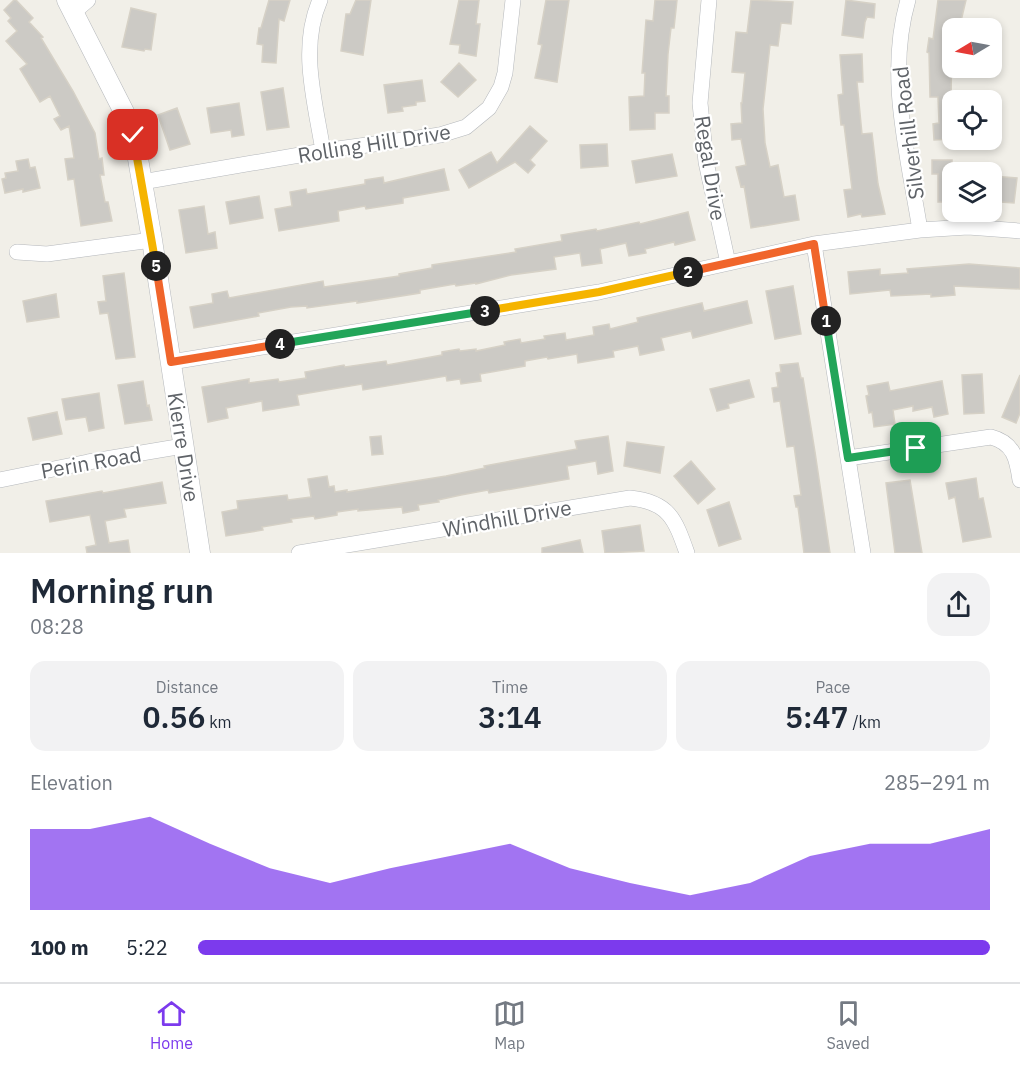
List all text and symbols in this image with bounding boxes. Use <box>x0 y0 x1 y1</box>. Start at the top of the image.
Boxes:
north arrow <box>942 18 1002 78</box>
map controls <box>942 18 1002 222</box>
street label: Silverhill Road <box>886 65 930 201</box>
button: locate <box>942 90 1002 150</box>
pin <box>107 109 158 160</box>
street label: Regal Drive <box>689 113 733 223</box>
street label: Rolling Hill Drive <box>295 117 453 169</box>
icon: check <box>116 118 149 151</box>
button: layers <box>942 162 1002 222</box>
pin: 5 <box>141 251 171 281</box>
text: 5 <box>151 256 161 276</box>
pin: 2 <box>673 257 703 287</box>
text: 2 <box>683 262 693 282</box>
pin: 3 <box>470 296 500 326</box>
text: 3 <box>480 301 490 321</box>
pin: 1 <box>811 306 841 336</box>
text: 1 <box>821 311 831 331</box>
pin: 4 <box>265 329 295 359</box>
text: 4 <box>275 334 285 354</box>
street label: Kierre Drive <box>162 390 206 504</box>
pin <box>890 422 941 473</box>
icon: arrive <box>899 431 932 464</box>
street label: Perin Road <box>38 439 144 485</box>
street label: Windhill Drive <box>440 493 574 543</box>
text: Morning run <box>30 569 214 612</box>
button: share <box>927 573 990 636</box>
text: 08:28 <box>30 613 84 640</box>
text: Distance <box>156 677 218 697</box>
text: Time <box>492 677 528 697</box>
text: Pace <box>816 677 850 697</box>
text: 0.56 <box>142 697 205 736</box>
text: 3:14 <box>478 697 542 736</box>
text: 5:47 <box>785 697 849 736</box>
text: km <box>205 712 232 732</box>
text: /km <box>849 712 881 732</box>
text: Elevation <box>30 769 113 796</box>
text: 285–291 m <box>884 769 990 796</box>
text: 100 m <box>30 934 89 961</box>
text: 5:22 <box>126 934 168 961</box>
tab: Home <box>150 997 193 1053</box>
tab: Map <box>493 997 526 1053</box>
tab: Saved <box>826 997 870 1053</box>

